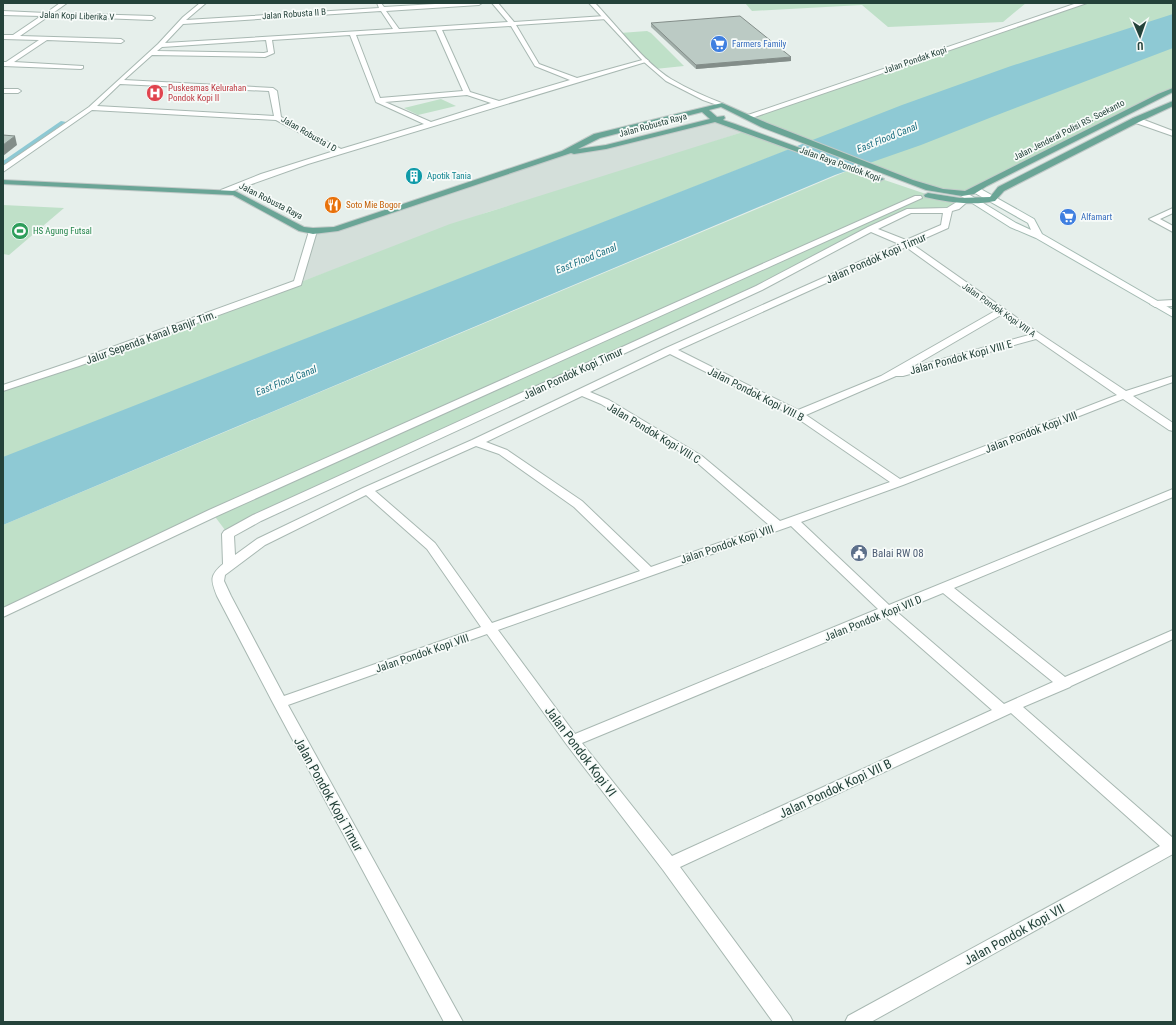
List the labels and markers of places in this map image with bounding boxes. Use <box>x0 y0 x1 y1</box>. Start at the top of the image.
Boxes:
supermarket icon: Farmers Family <box>709 34 729 54</box>
place label: Farmers Family <box>732 39 787 49</box>
hospital icon: Puskesmas Kelurahan Pondok Kopi II <box>145 83 165 103</box>
place label: Puskesmas Kelurahan Pondok Kopi II <box>168 83 246 103</box>
building icon: Apotik Tania <box>404 166 424 186</box>
place label: Apotik Tania <box>427 171 471 181</box>
restaurant icon: Soto Mie Bogor <box>323 195 343 215</box>
place label: Soto Mie Bogor <box>346 200 401 210</box>
supermarket icon: Alfamart <box>1058 207 1078 227</box>
place label: Alfamart <box>1081 212 1112 222</box>
sports icon: HS Agung Futsal <box>10 221 30 241</box>
place label: HS Agung Futsal <box>33 226 92 236</box>
public building icon: Balai RW 08 <box>849 543 869 563</box>
place label: Balai RW 08 <box>872 547 924 560</box>

